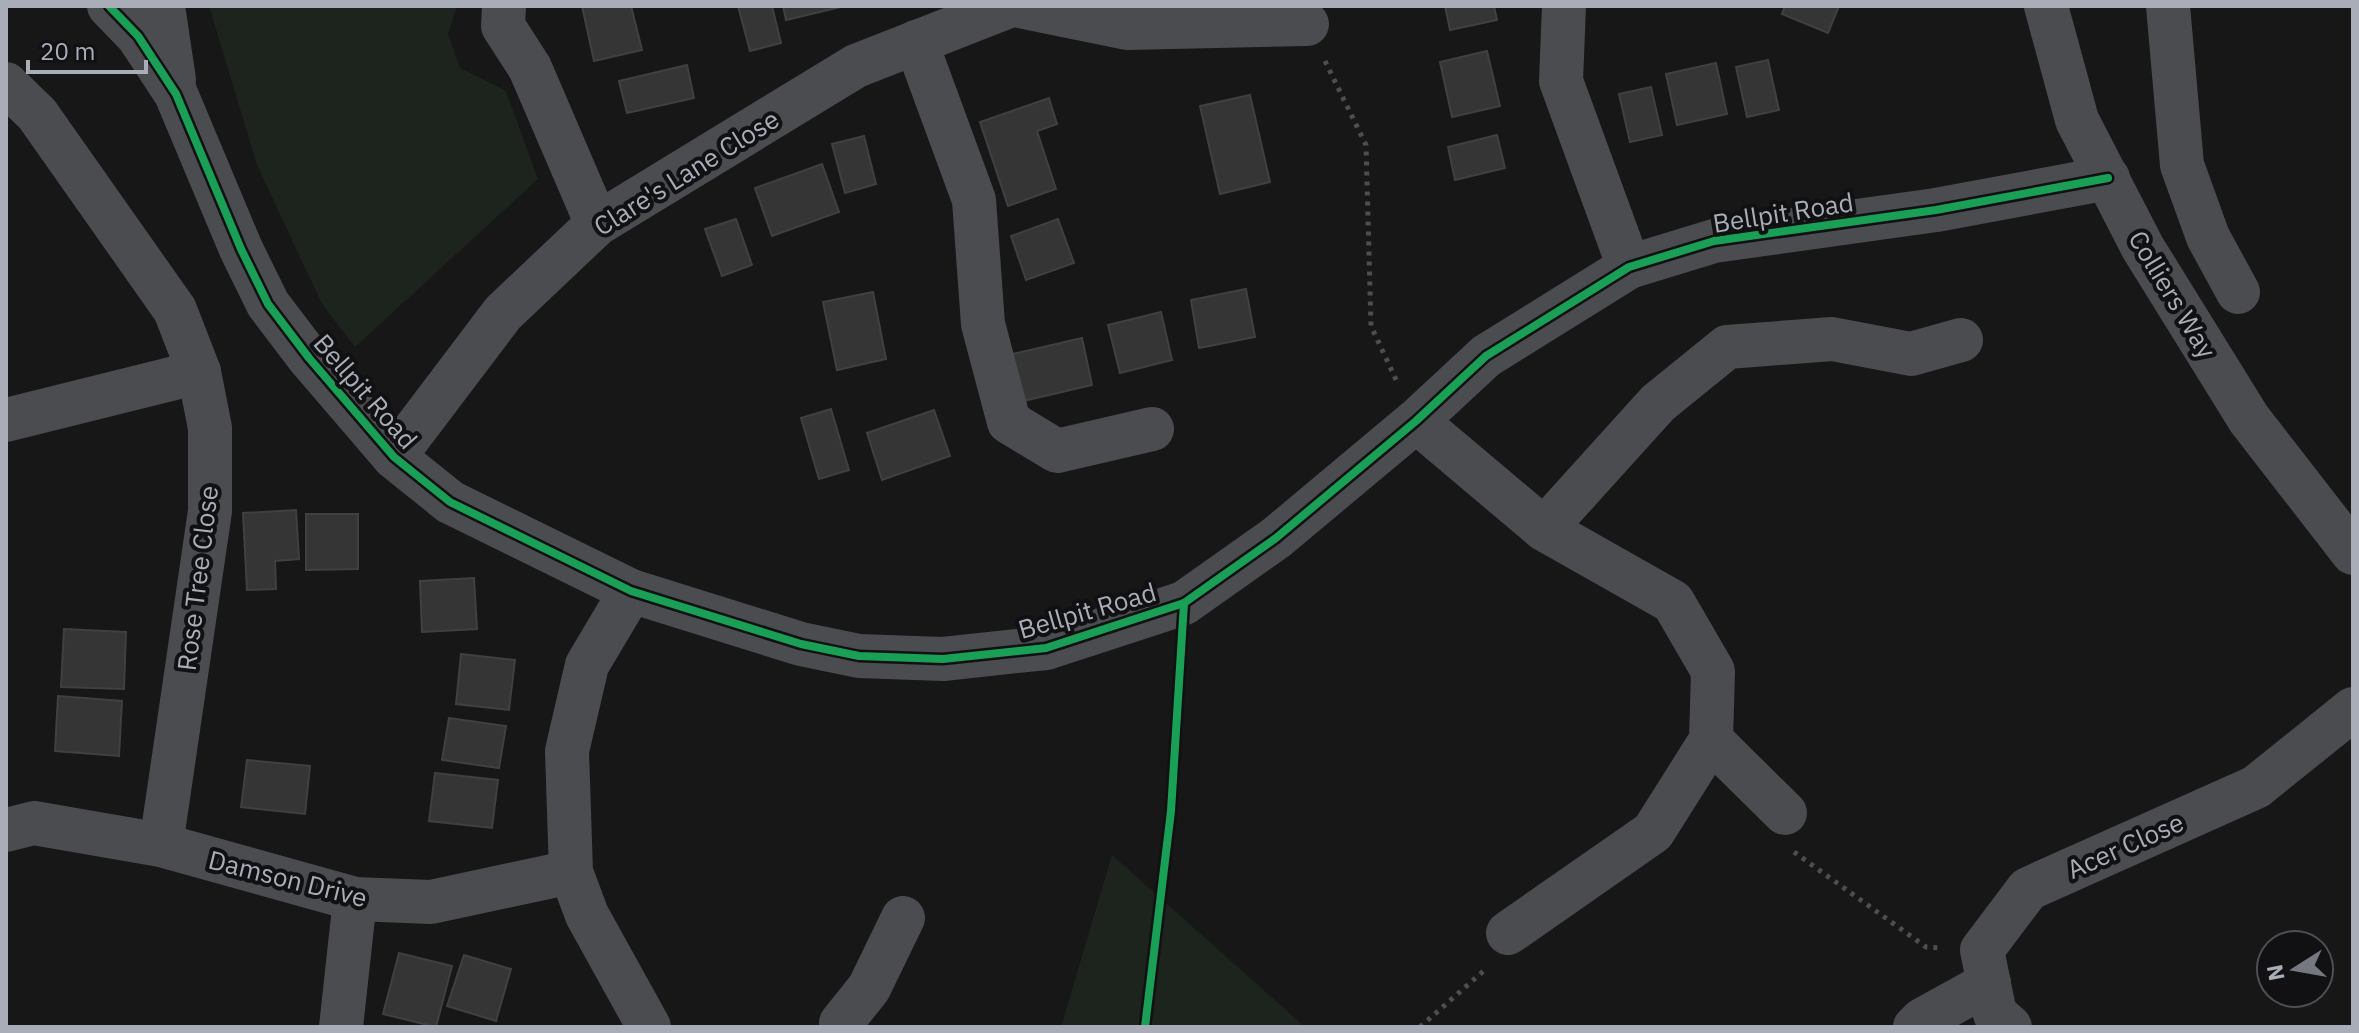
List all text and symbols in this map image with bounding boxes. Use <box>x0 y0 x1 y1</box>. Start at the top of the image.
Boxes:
scale bar <box>28 24 146 74</box>
text: 20 m <box>40 35 95 67</box>
street label: Clare's Lane Close <box>587 101 785 243</box>
street label: Bellpit Road <box>1710 184 1856 240</box>
street label: Colliers Way <box>2121 224 2225 364</box>
street label: Bellpit Road <box>307 326 425 456</box>
street label: Rose Tree Close <box>169 483 225 673</box>
street label: Bellpit Road <box>1014 574 1160 646</box>
street label: Acer Close <box>2061 804 2189 886</box>
street label: Damson Drive <box>205 842 371 914</box>
north arrow <box>2255 929 2335 1009</box>
text: N <box>2259 962 2291 984</box>

